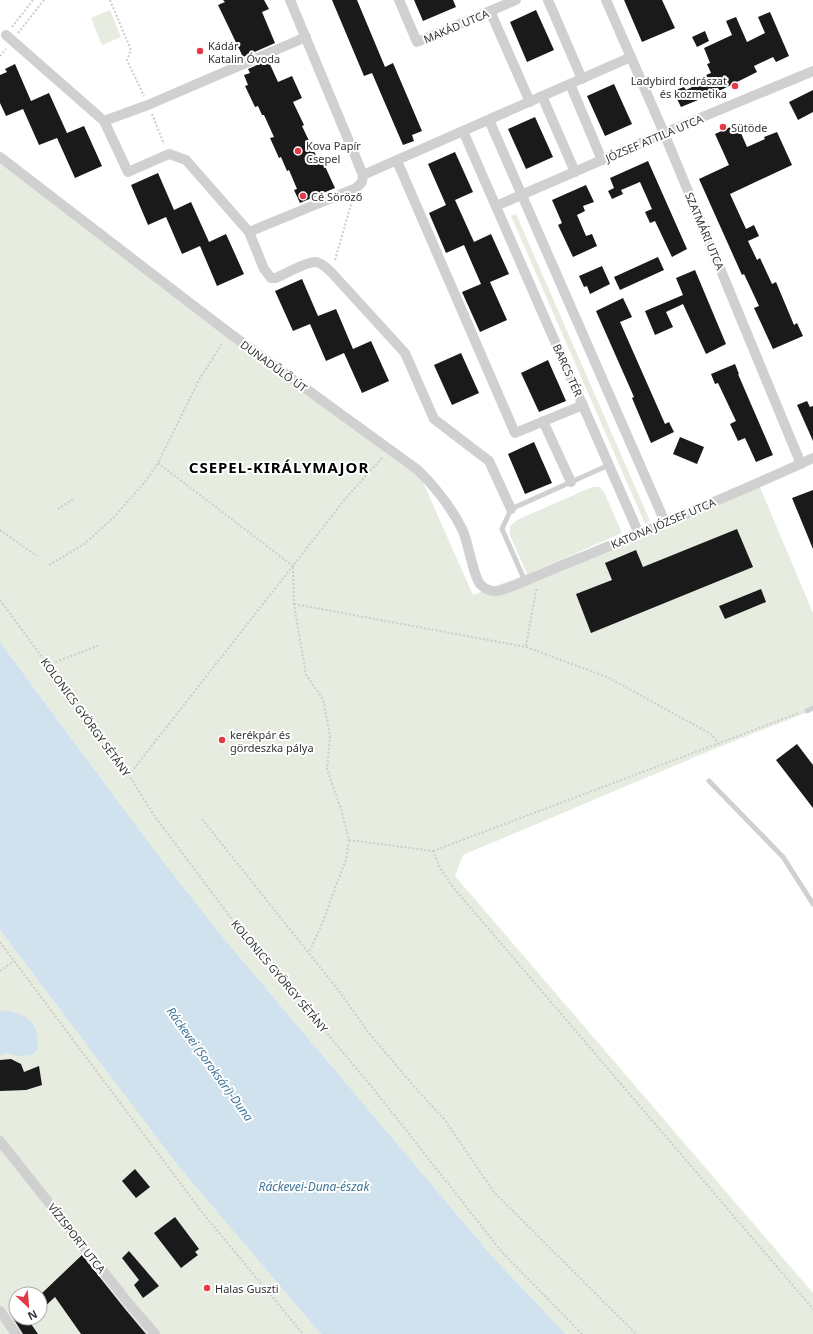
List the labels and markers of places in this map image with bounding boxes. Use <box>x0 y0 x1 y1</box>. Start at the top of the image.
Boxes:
place label: Kádár Katalin Óvoda <box>208 38 280 66</box>
marker: Kádár Katalin Óvoda <box>195 46 205 56</box>
place label: Ladybird fodrászat és kozmetika <box>631 73 727 101</box>
marker: Ladybird fodrászat és kozmetika <box>730 81 740 91</box>
place label: Sütöde <box>731 120 767 135</box>
marker: Sütöde <box>718 122 728 132</box>
place label: Kova Papír Csepel <box>306 138 361 166</box>
marker: Kova Papír Csepel <box>293 146 303 156</box>
place label: Cé Söröző <box>311 189 363 204</box>
marker: Cé Söröző <box>298 191 308 201</box>
place label: kerékpár és gördeszka pálya <box>230 727 314 755</box>
marker: kerékpár és gördeszka pálya <box>217 735 227 745</box>
place label: Halas Guszti <box>215 1281 279 1296</box>
marker: Halas Guszti <box>202 1283 212 1293</box>

